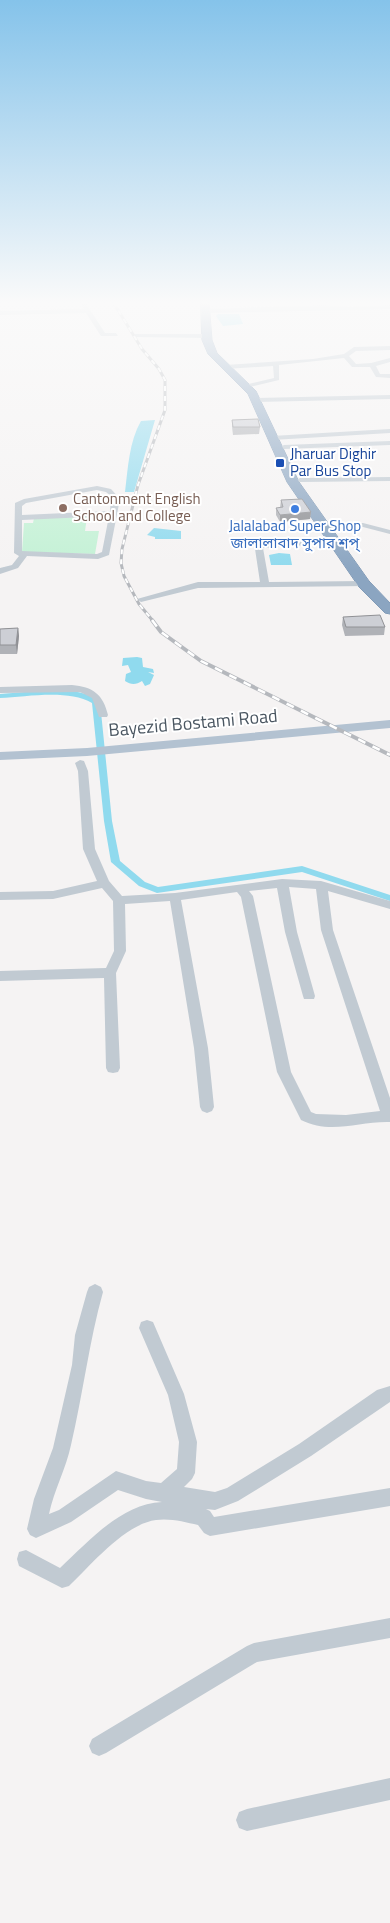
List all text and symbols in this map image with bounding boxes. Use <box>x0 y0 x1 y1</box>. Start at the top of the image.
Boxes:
place label: Jharuar Dighir Par Bus Stop <box>290 442 376 482</box>
marker: Jharuar Dighir Par Bus Stop <box>274 457 286 469</box>
place label: Cantonment English School and College <box>73 487 200 527</box>
marker: Cantonment English School and College <box>57 502 69 514</box>
marker: Jalalabad Super Shop জালালাবাদ সুপার শপ্ <box>289 503 301 515</box>
place label: Jalalabad Super Shop জালালাবাদ সুপার শপ্ <box>229 514 361 554</box>
street label: Bayezid Bostami Road <box>107 702 279 743</box>

